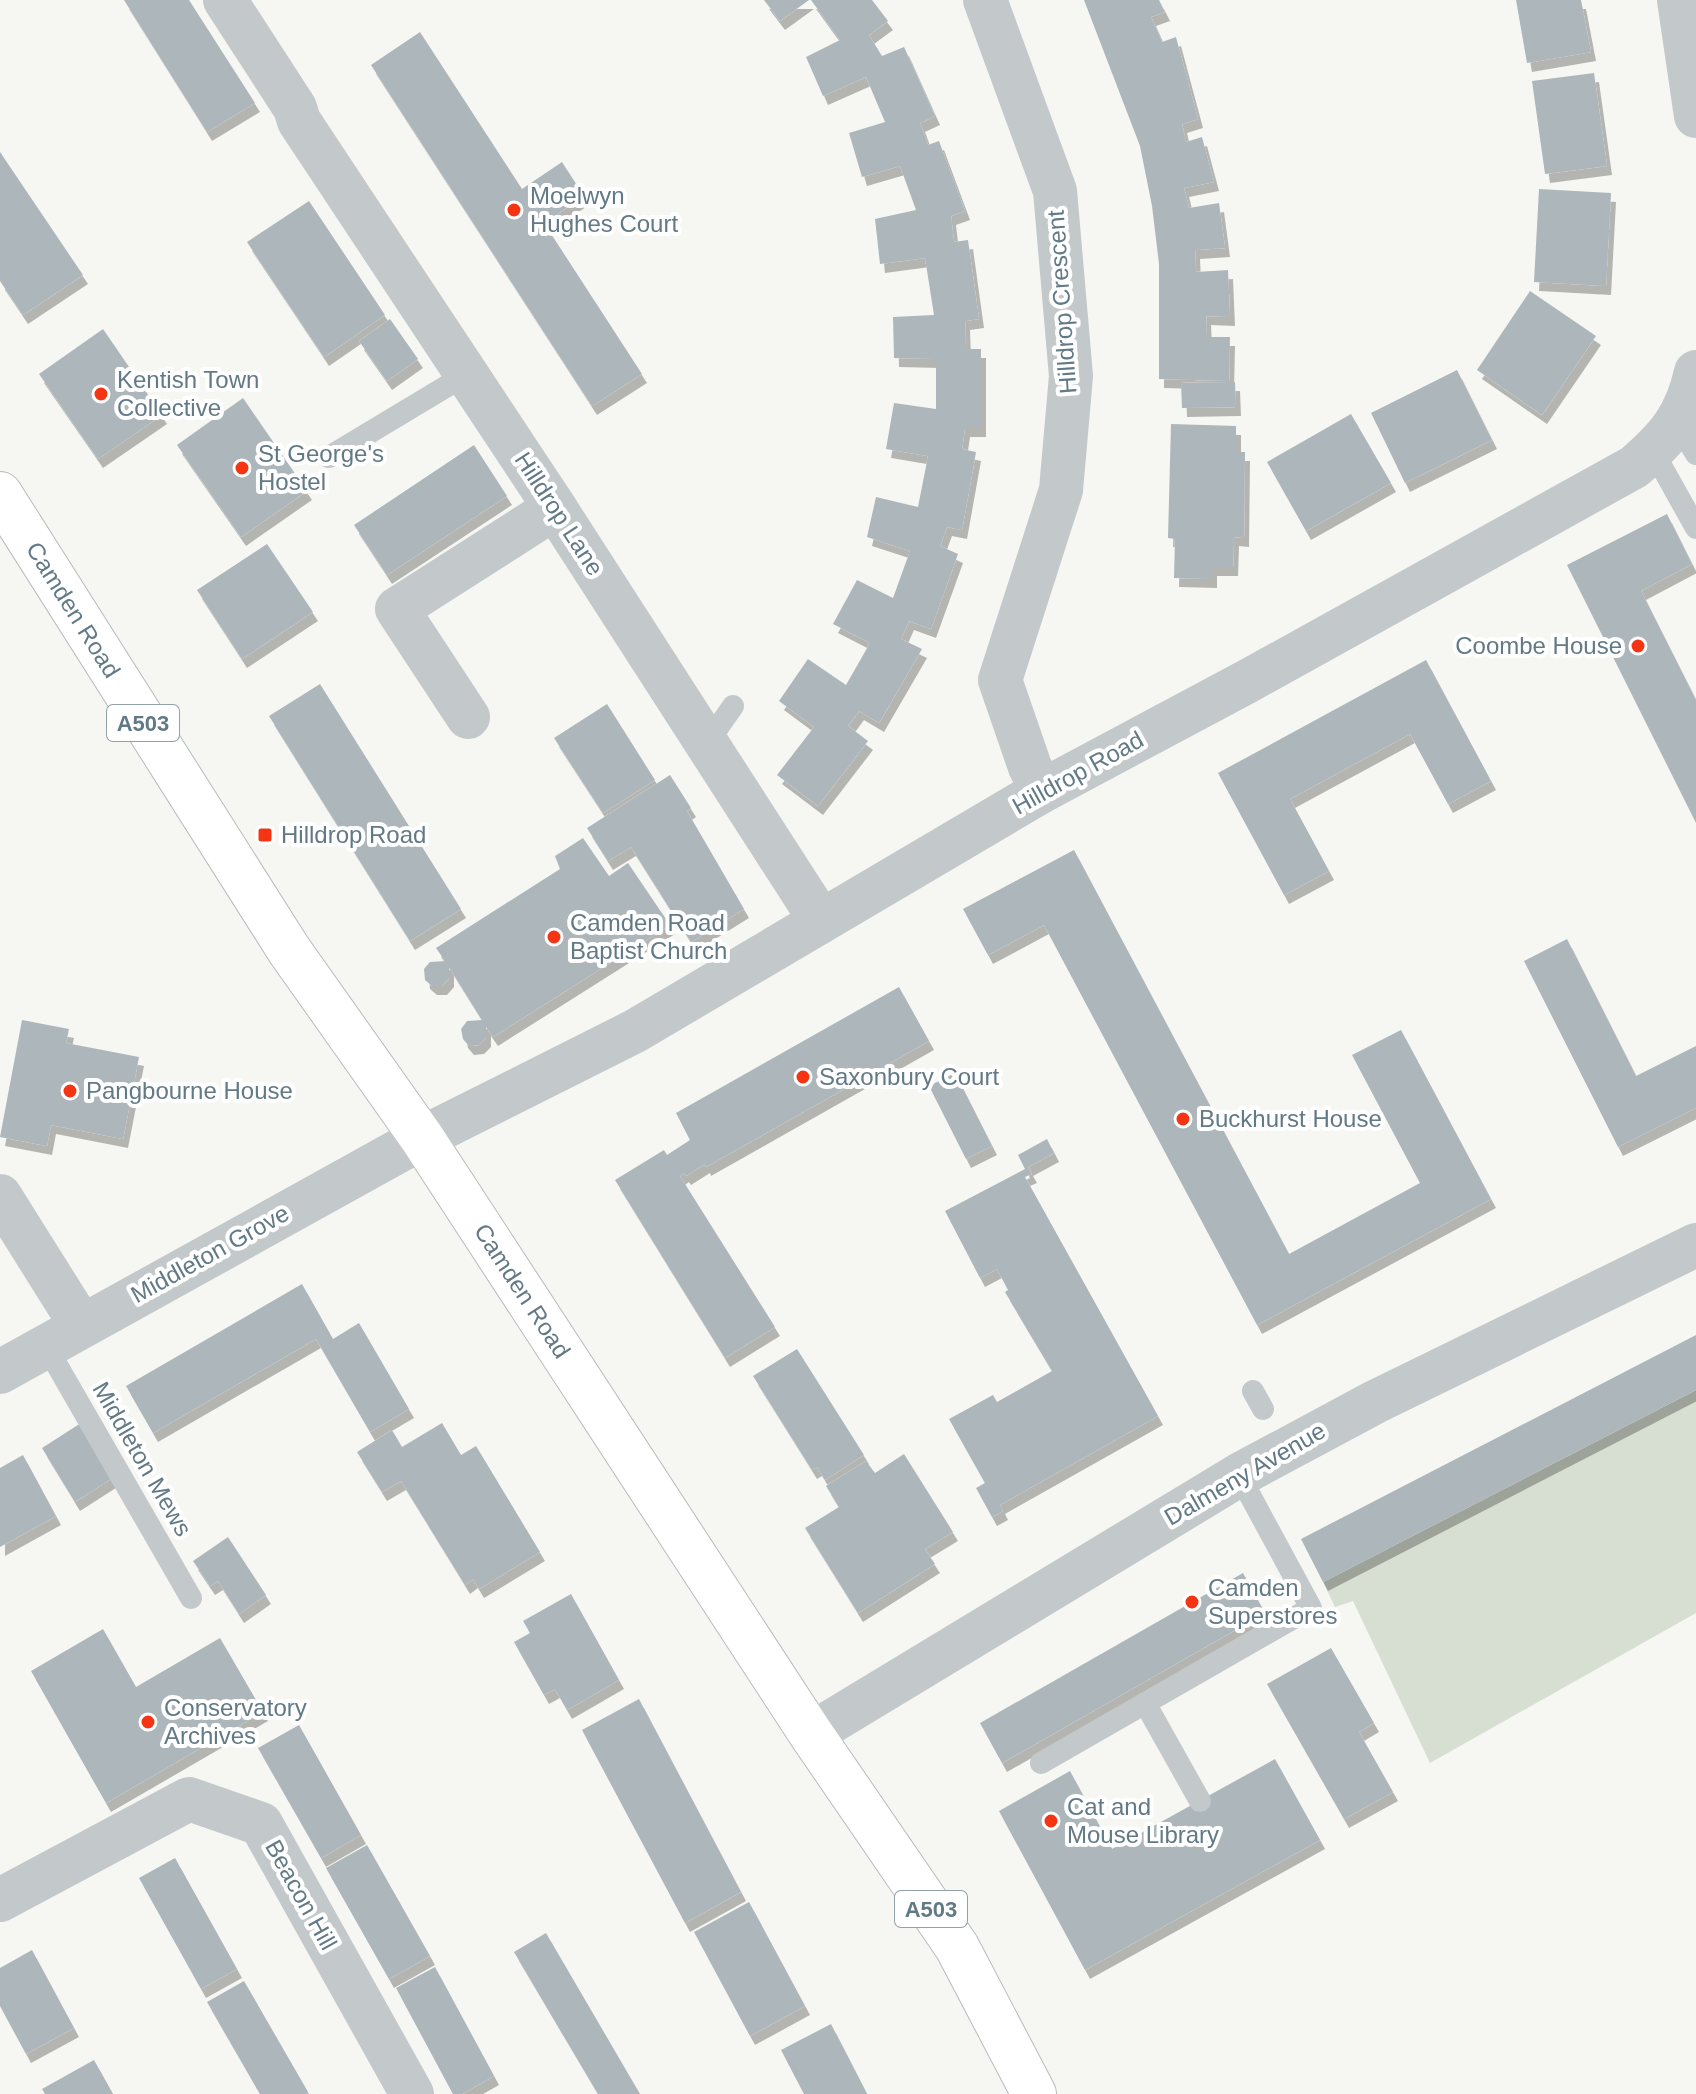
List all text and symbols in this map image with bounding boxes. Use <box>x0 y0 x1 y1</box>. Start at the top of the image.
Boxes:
place label: Moelwyn Hughes Court <box>530 182 678 237</box>
marker: Moelwyn Hughes Court <box>505 201 523 219</box>
street label: Hilldrop Crescent <box>1042 209 1081 395</box>
place label: Kentish Town Collective <box>117 366 259 421</box>
marker: Kentish Town Collective <box>92 385 110 403</box>
place label: St George's Hostel <box>258 440 384 495</box>
street label: Hilldrop Lane <box>510 447 609 580</box>
marker: St George's Hostel <box>233 459 251 477</box>
street label: Camden Road <box>21 537 126 683</box>
place label: Coombe House <box>1455 632 1622 659</box>
marker: Coombe House <box>1629 637 1647 655</box>
road number: A503 <box>107 705 179 741</box>
street label: Hilldrop Road <box>1008 726 1148 820</box>
place label: Hilldrop Road <box>281 821 426 848</box>
marker: Hilldrop Road <box>256 826 274 844</box>
place label: Camden Road Baptist Church <box>570 909 727 964</box>
marker: Camden Road Baptist Church <box>545 928 563 946</box>
place label: Saxonbury Court <box>819 1063 999 1090</box>
marker: Saxonbury Court <box>794 1068 812 1086</box>
place label: Pangbourne House <box>86 1077 293 1104</box>
marker: Pangbourne House <box>61 1082 79 1100</box>
place label: Buckhurst House <box>1199 1105 1382 1132</box>
marker: Buckhurst House <box>1174 1110 1192 1128</box>
street label: Middleton Grove <box>126 1199 293 1308</box>
street label: Camden Road <box>469 1218 576 1363</box>
street label: Middleton Mews <box>87 1377 197 1541</box>
street label: Dalmeny Avenue <box>1160 1417 1330 1531</box>
place label: Camden Superstores <box>1208 1574 1337 1629</box>
marker: Camden Superstores <box>1183 1593 1201 1611</box>
place label: Conservatory Archives <box>164 1694 307 1749</box>
marker: Conservatory Archives <box>139 1713 157 1731</box>
place label: Cat and Mouse Library <box>1067 1793 1219 1848</box>
marker: Cat and Mouse Library <box>1042 1812 1060 1830</box>
street label: Beacon Hill <box>260 1835 343 1954</box>
road number: A503 <box>895 1891 967 1927</box>

